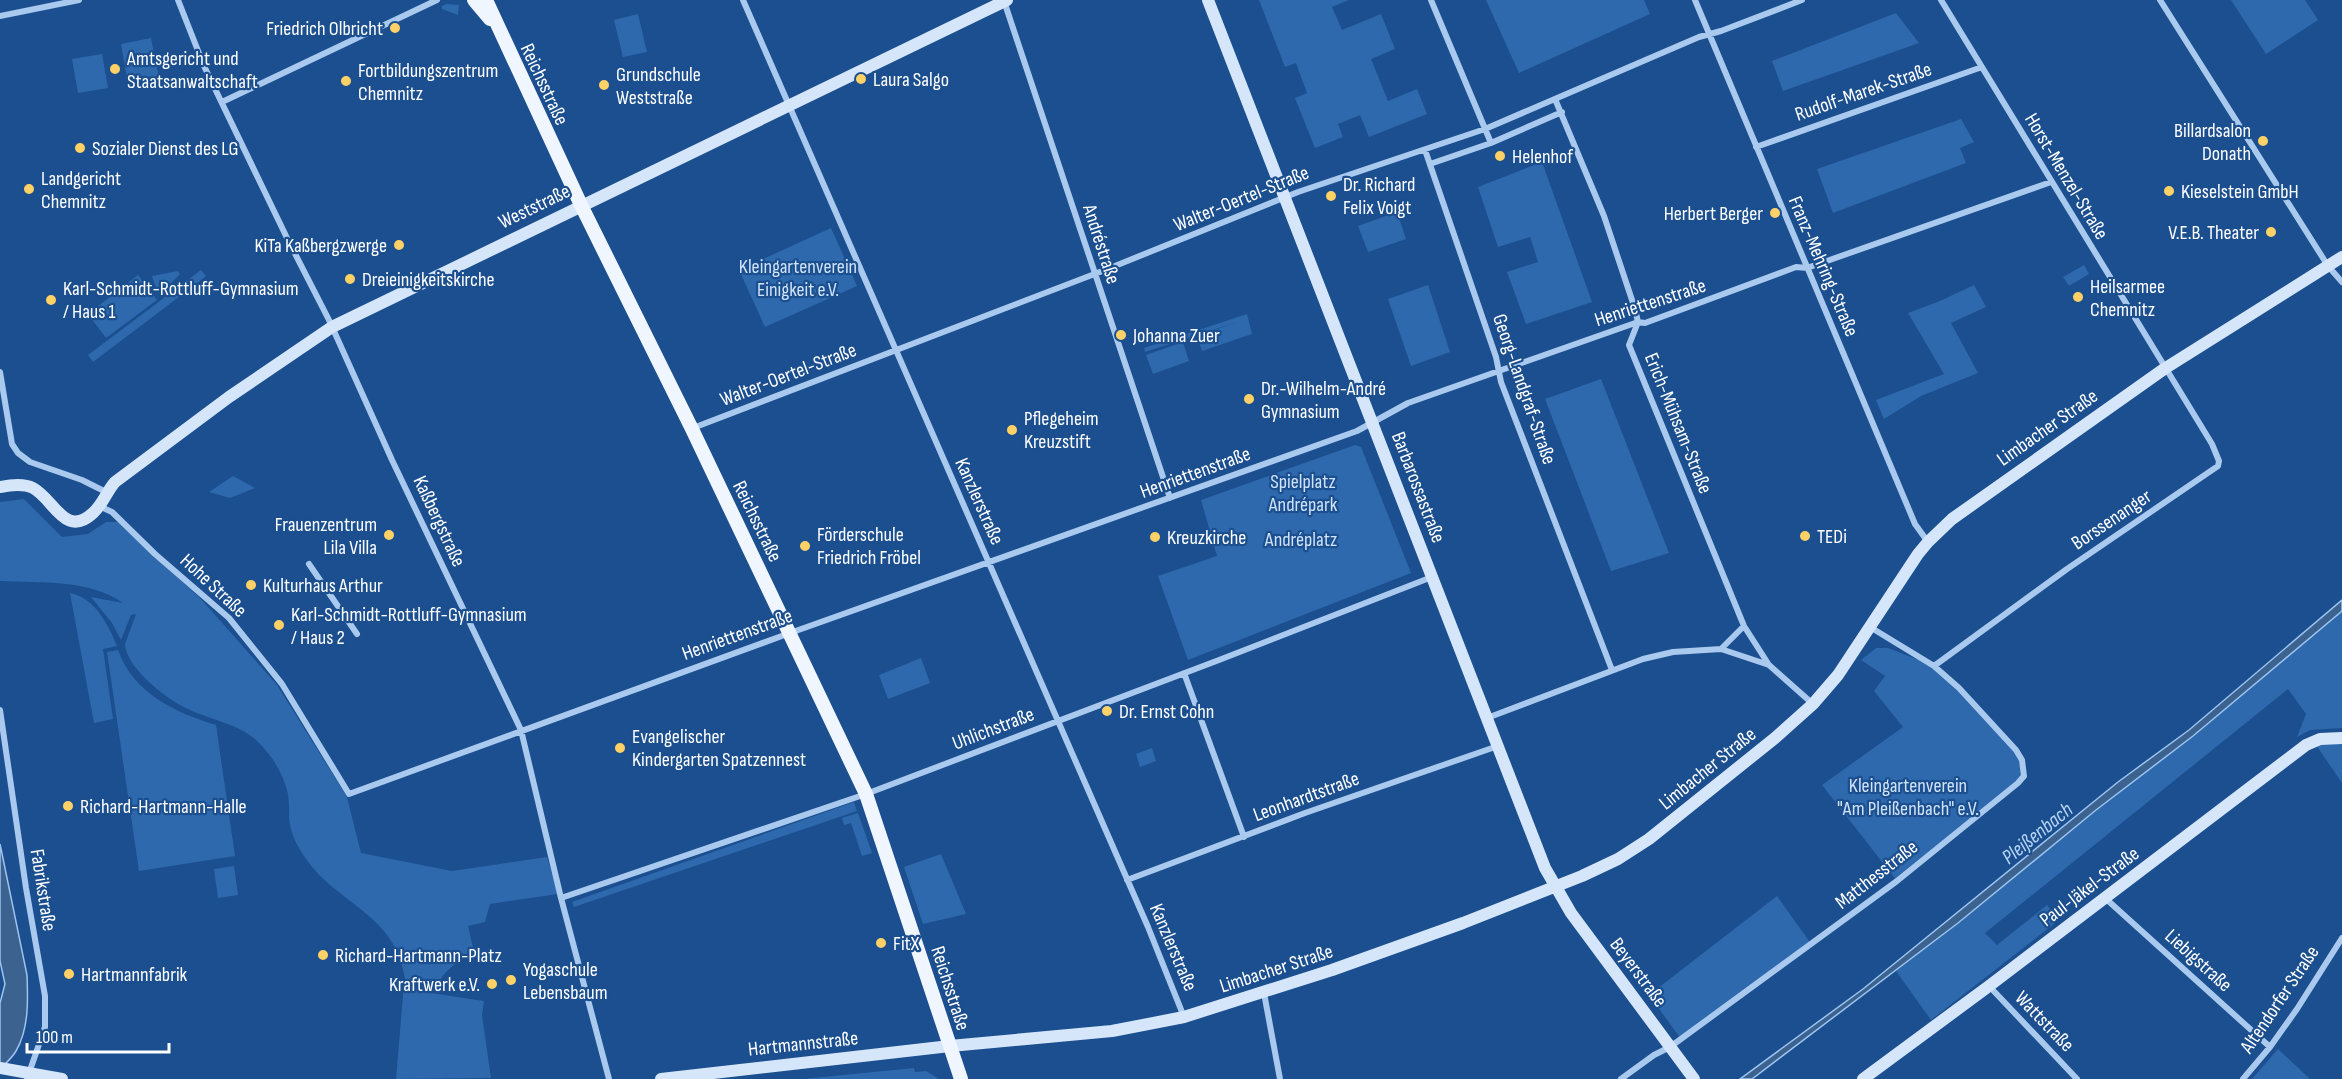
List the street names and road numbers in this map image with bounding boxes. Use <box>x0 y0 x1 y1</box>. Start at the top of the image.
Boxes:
street label: Reichsstraße <box>515 40 573 129</box>
street label: Rudolf-Marek-Straße <box>1792 57 1935 127</box>
street label: Horst-Menzel-Straße <box>2019 109 2113 244</box>
street label: Walter-Oertel-Straße <box>1170 161 1313 237</box>
street label: Weststraße <box>495 179 574 234</box>
street label: Franz-Mehring-Straße <box>1783 193 1863 340</box>
street label: Andréstraße <box>1077 201 1125 287</box>
street label: Henriettenstraße <box>1592 274 1709 332</box>
street label: Georg-Landgraf-Straße <box>1487 311 1561 468</box>
street label: Walter-Oertel-Straße <box>717 338 860 412</box>
street label: Erich-Mühsam-Straße <box>1639 350 1717 497</box>
street label: Limbacher Straße <box>1992 384 2103 471</box>
street label: Barbarossastraße <box>1386 429 1450 546</box>
street label: Henriettenstraße <box>1137 442 1254 504</box>
street label: Kanzlerstraße <box>949 454 1009 549</box>
street label: Kaßbergstraße <box>408 472 471 571</box>
street label: Reichsstraße <box>727 477 787 566</box>
street label: Borssenanger <box>2067 484 2156 555</box>
street label: Hohe Straße <box>175 549 252 623</box>
street label: Henriettenstraße <box>679 604 796 666</box>
street label: Uhlichstraße <box>949 702 1038 755</box>
street label: Limbacher Straße <box>1654 722 1761 815</box>
street label: Leonhardtstraße <box>1250 767 1363 827</box>
street label: Matthesstraße <box>1831 835 1923 914</box>
street label: Paul-Jäkel-Straße <box>2035 842 2144 932</box>
street label: Fabrikstraße <box>25 847 61 933</box>
street label: Kanzlerstraße <box>1144 900 1202 995</box>
street label: Liebigstraße <box>2160 924 2237 997</box>
street label: Beyerstraße <box>1604 933 1672 1012</box>
street label: Limbacher Straße <box>1217 939 1336 999</box>
street label: Altendorfer Straße <box>2235 941 2325 1059</box>
street label: Reichsstraße <box>925 943 975 1033</box>
street label: Wattstraße <box>2010 986 2079 1057</box>
street label: Hartmannstraße <box>747 1026 859 1062</box>

